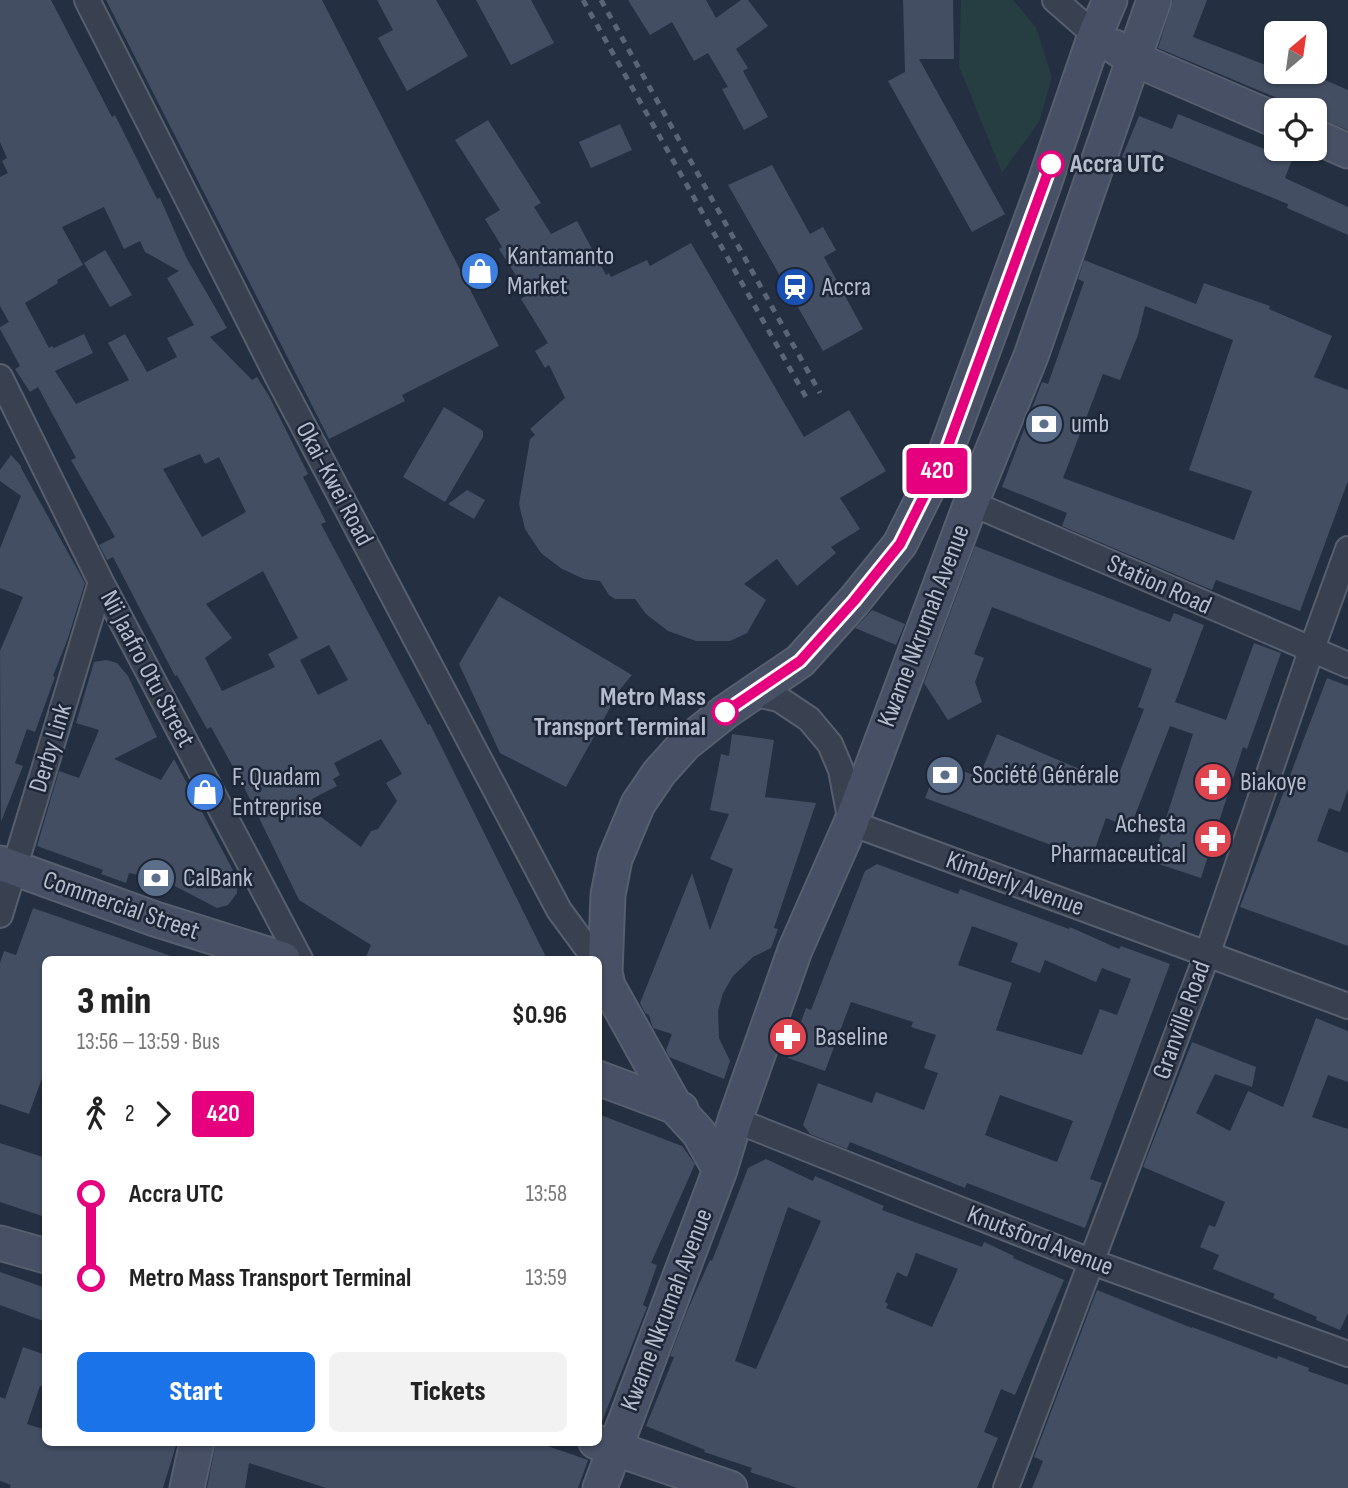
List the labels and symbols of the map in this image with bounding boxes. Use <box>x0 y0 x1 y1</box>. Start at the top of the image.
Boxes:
north arrow <box>1264 21 1326 84</box>
place label: Accra UTC <box>1069 149 1165 180</box>
marker: Accra UTC <box>1038 151 1064 177</box>
place label: Kantamanto Market <box>507 241 614 302</box>
shop icon: Kantamanto Market <box>459 250 501 292</box>
station icon: Accra <box>774 266 816 308</box>
place label: Accra <box>821 272 871 303</box>
bank icon: umb <box>1023 403 1065 445</box>
place label: umb <box>1071 409 1109 440</box>
street label: Okai-Kwei Road <box>288 417 380 551</box>
line badge: 420 <box>897 448 977 494</box>
street label: Kwame Nkrumah Avenue <box>871 521 977 731</box>
street label: Station Road <box>1102 548 1216 622</box>
street label: Nii Jaafro Otu Street <box>93 586 201 752</box>
place label: Metro Mass Transport Terminal <box>534 682 706 743</box>
marker: Metro Mass Transport Terminal <box>712 699 738 725</box>
street label: Derby Link <box>23 700 79 796</box>
bank icon: Société Générale <box>924 754 966 796</box>
place label: Société Générale <box>972 760 1119 791</box>
pharmacy icon: Biakoye <box>1192 761 1234 803</box>
place label: F. Quadam Entreprise <box>232 762 322 823</box>
place label: Biakoye <box>1240 767 1307 798</box>
shop icon: F. Quadam Entreprise <box>184 771 226 813</box>
place label: Achesta Pharmaceutical <box>1050 809 1186 870</box>
pharmacy icon: Achesta Pharmaceutical <box>1192 818 1234 860</box>
street label: Kimberly Avenue <box>942 845 1088 923</box>
bank icon: CalBank <box>135 857 177 899</box>
place label: CalBank <box>183 863 253 894</box>
street label: Commercial Street <box>39 865 203 947</box>
street label: Granville Road <box>1146 957 1218 1083</box>
pharmacy icon: Baseline <box>767 1016 809 1058</box>
place label: Baseline <box>815 1022 888 1053</box>
street label: Knutsford Avenue <box>963 1199 1117 1283</box>
street label: Kwame Nkrumah Avenue <box>614 1205 720 1415</box>

